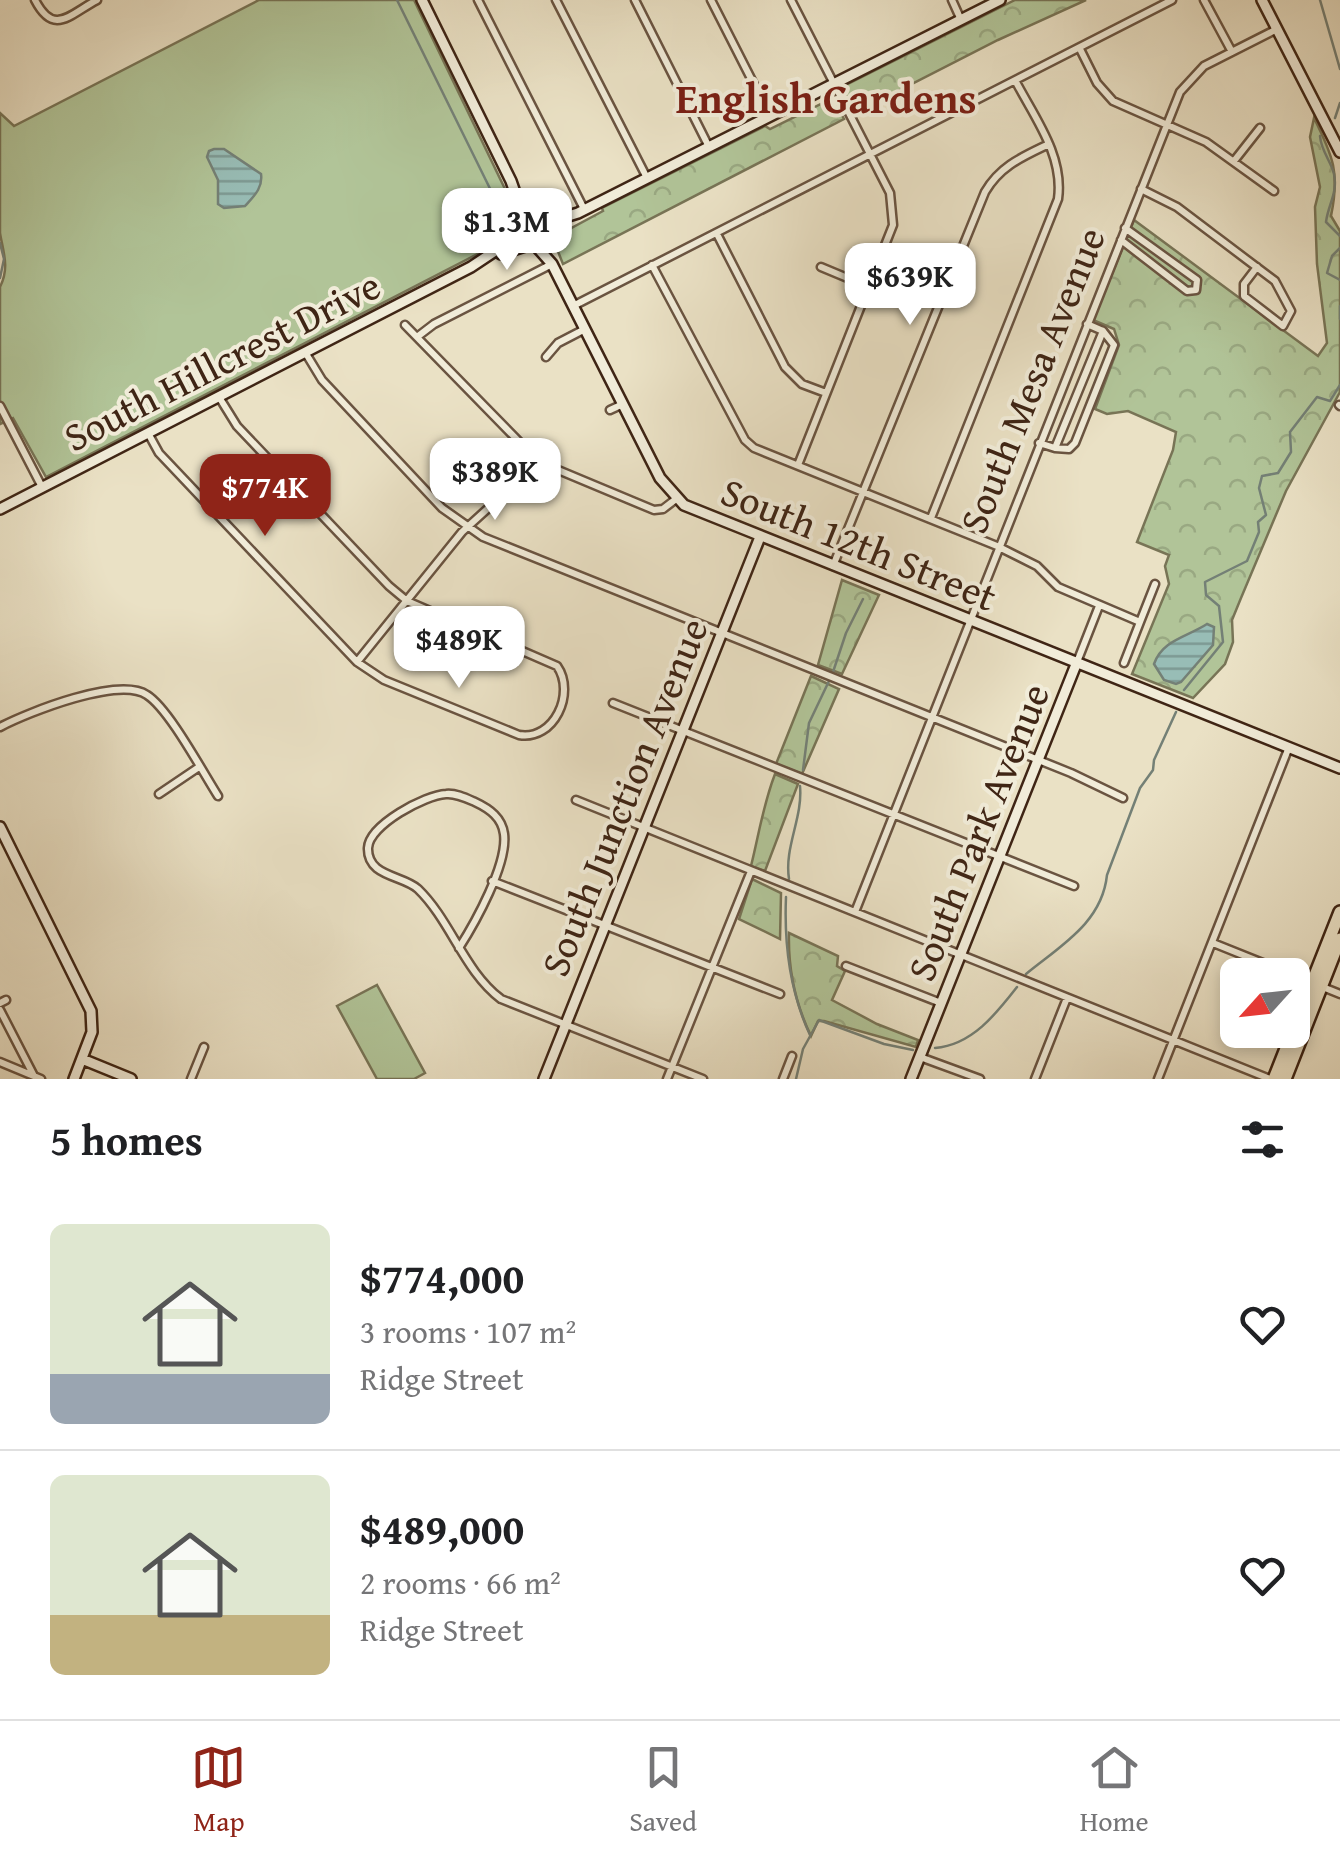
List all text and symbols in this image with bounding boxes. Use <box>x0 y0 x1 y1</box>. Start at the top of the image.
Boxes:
district label: English Gardens <box>675 67 977 128</box>
pin: $1.3M <box>437 188 577 273</box>
text: $1.3M <box>464 197 550 244</box>
street label: South Mesa Avenue <box>943 218 1120 542</box>
pin: $639K <box>840 243 980 328</box>
text: $639K <box>867 252 953 299</box>
street label: South Hillcrest Drive <box>53 255 390 466</box>
pin: $389K <box>425 438 565 523</box>
text: $389K <box>452 447 538 494</box>
pin: $774K <box>195 454 335 539</box>
street label: South 12th Street <box>713 461 1006 626</box>
text: $774K <box>222 463 308 510</box>
pin: $489K <box>389 606 529 691</box>
street label: South Junction Avenue <box>525 609 722 985</box>
text: $489K <box>416 615 502 662</box>
street label: South Park Avenue <box>891 674 1064 989</box>
north arrow <box>1220 958 1310 1048</box>
map controls <box>1220 958 1310 1048</box>
text: 5 homes <box>50 1109 203 1170</box>
icon: filters <box>1235 1112 1290 1167</box>
text: $774,000 <box>360 1247 524 1308</box>
icon: home <box>130 1264 250 1384</box>
icon: heart <box>1235 1297 1290 1352</box>
text: 3 rooms · 107 m² <box>360 1308 576 1355</box>
text: Ridge Street <box>360 1355 523 1402</box>
text: $489,000 <box>360 1498 524 1559</box>
icon: home <box>130 1515 250 1635</box>
icon: heart <box>1235 1548 1290 1603</box>
text: 2 rooms · 66 m² <box>360 1559 561 1606</box>
text: Ridge Street <box>360 1606 523 1653</box>
tab: Map <box>191 1740 246 1841</box>
tab: Saved <box>629 1740 697 1841</box>
tab: Home <box>1080 1740 1149 1841</box>

